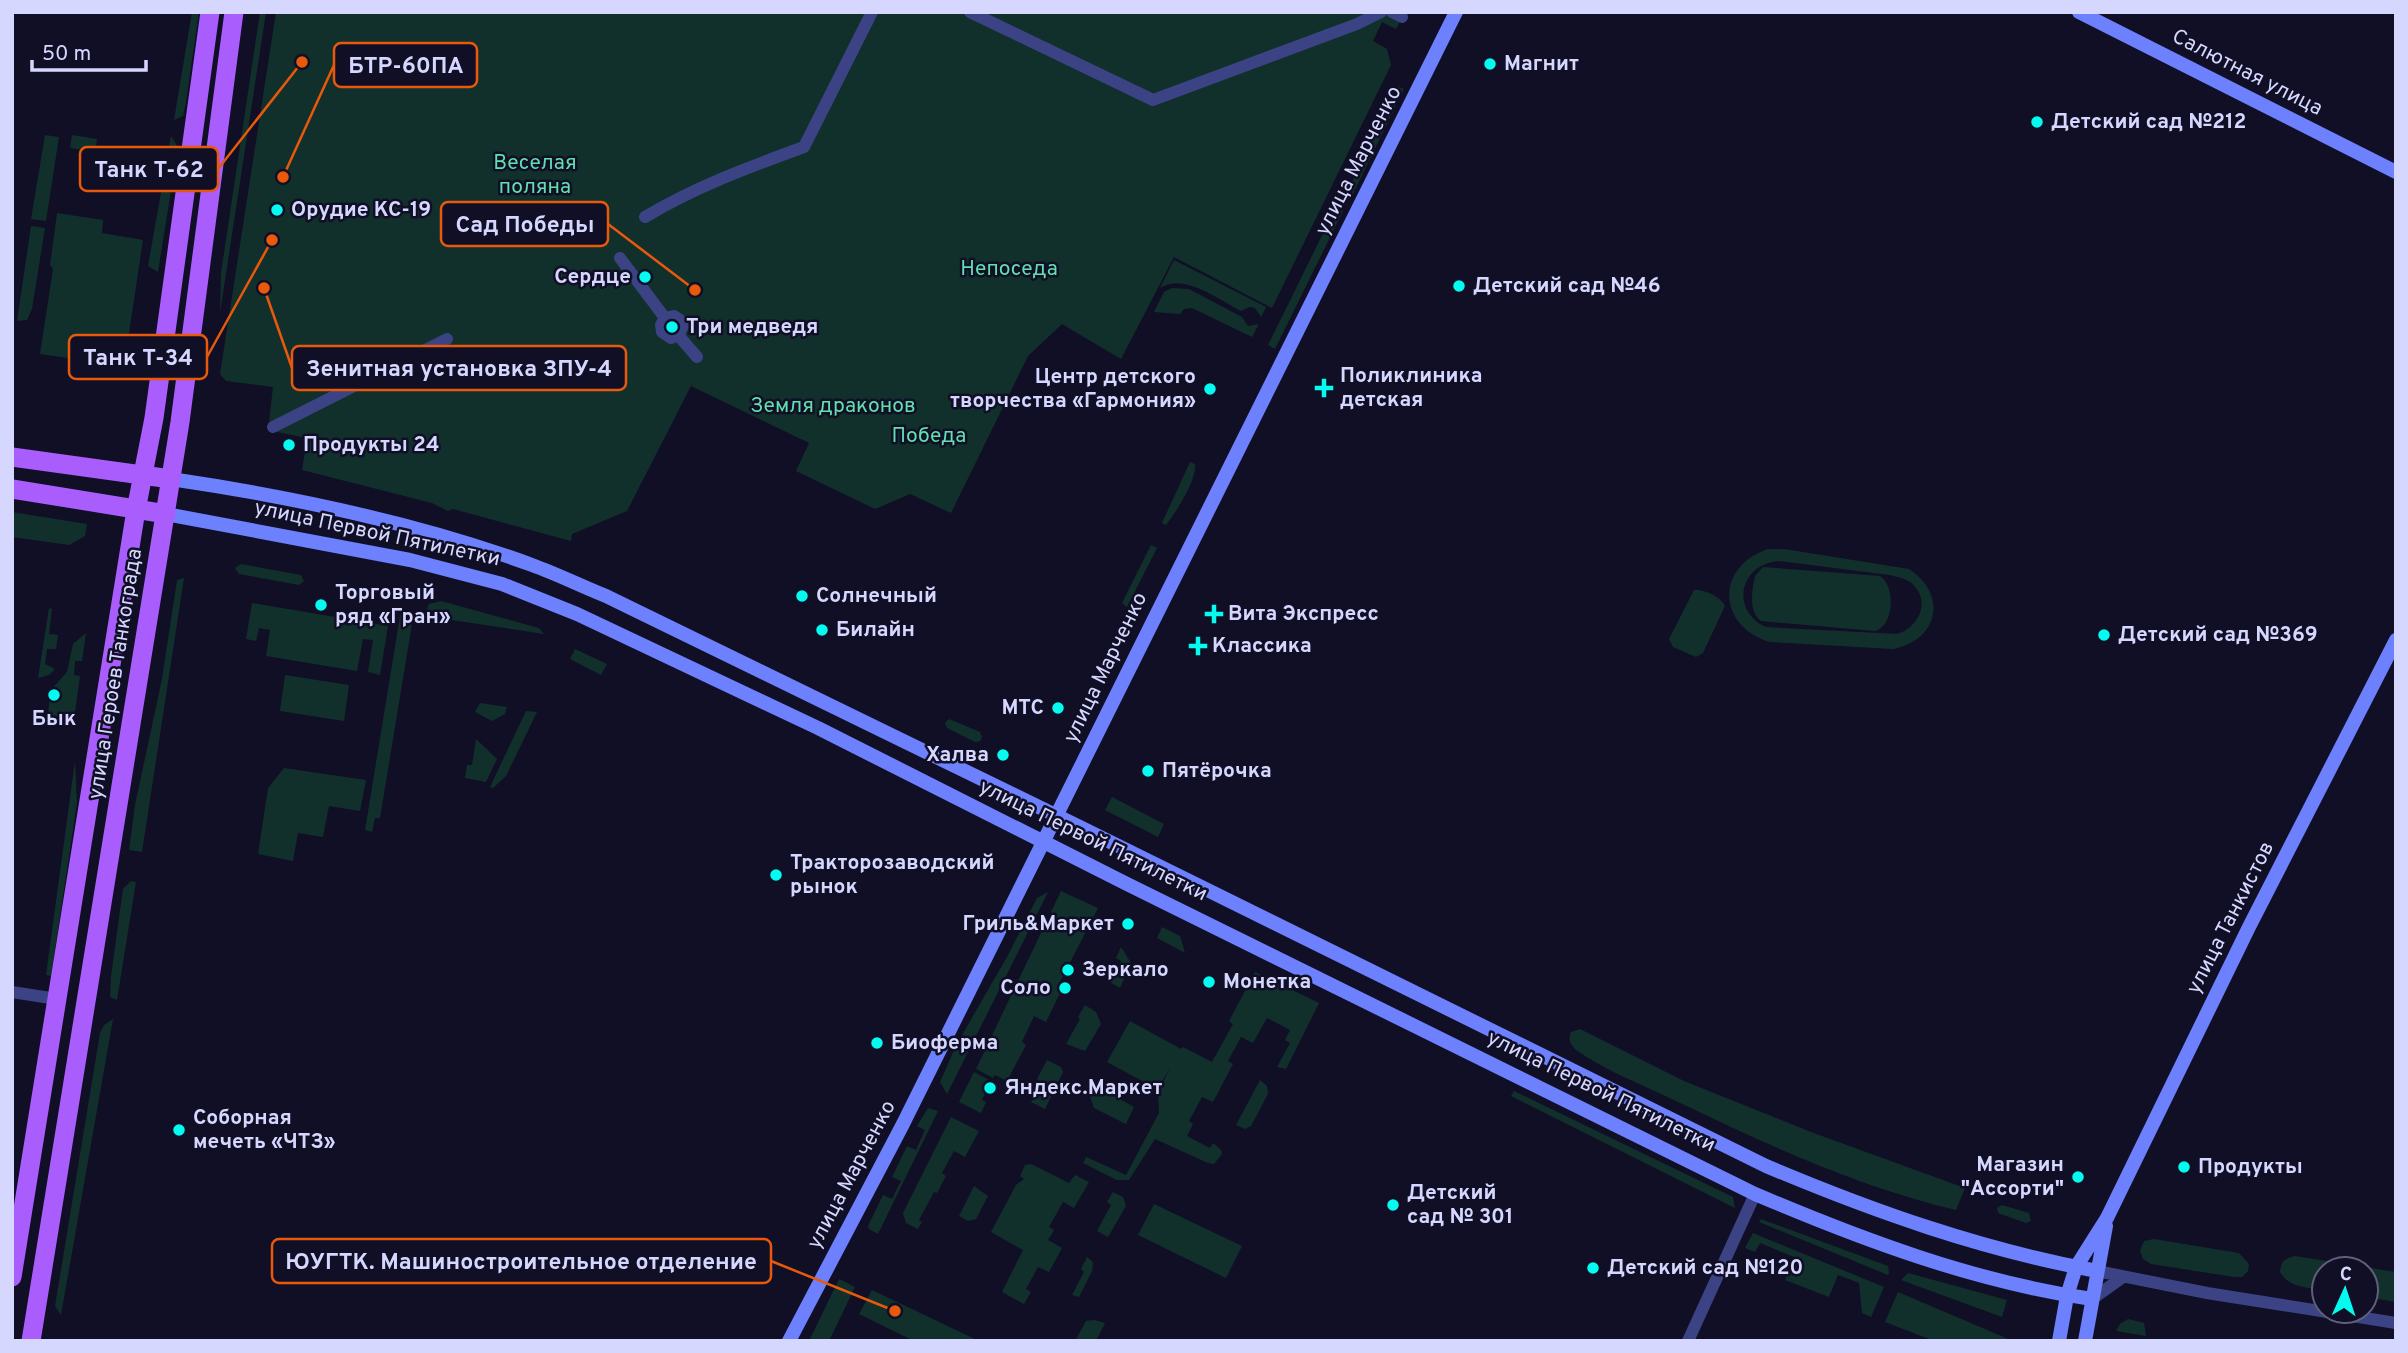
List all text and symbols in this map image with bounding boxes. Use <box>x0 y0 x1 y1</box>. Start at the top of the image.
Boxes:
street label: Салютная улица <box>2167 23 2327 123</box>
scale bar <box>32 28 145 72</box>
text: 50 m <box>42 41 91 68</box>
callout: БТР-60ПА <box>334 43 477 87</box>
place label: Магнит <box>1504 51 1579 78</box>
text: БТР-60ПА <box>348 53 464 82</box>
marker: Магнит <box>1482 56 1498 72</box>
street label: улица Марченко <box>1310 82 1408 240</box>
place label: Детский сад №212 <box>2051 109 2246 136</box>
marker: Детский сад №212 <box>2029 114 2045 130</box>
callout: Танк Т-62 <box>80 147 218 191</box>
park label: Веселая поляна <box>493 150 577 201</box>
text: Танк Т-62 <box>94 157 204 186</box>
place label: Орудие КС-19 <box>291 197 431 224</box>
marker: Орудие КС-19 <box>269 202 285 218</box>
callout: Сад Победы <box>441 202 608 246</box>
text: Сад Победы <box>456 212 594 241</box>
park label: Непоседа <box>960 256 1058 283</box>
place label: Сердце <box>554 264 631 291</box>
marker: Сердце <box>637 269 653 285</box>
place label: Детский сад №46 <box>1473 273 1661 300</box>
marker: Детский сад №46 <box>1451 278 1467 294</box>
place label: Три медведя <box>686 314 818 341</box>
marker: Три медведя <box>664 319 680 335</box>
callout: Танк Т-34 <box>69 335 207 379</box>
text: Танк Т-34 <box>83 345 193 374</box>
callout: Зенитная установка ЗПУ-4 <box>292 346 626 390</box>
text: Зенитная установка ЗПУ-4 <box>306 356 612 385</box>
place label: Поликлиника детская <box>1340 363 1483 414</box>
place label: Центр детского творчества «Гармония» <box>950 364 1196 415</box>
marker: Поликлиника детская <box>1314 378 1334 398</box>
marker: Центр детского творчества «Гармония» <box>1202 381 1218 397</box>
park label: Земля драконов <box>750 393 916 420</box>
park label: Победа <box>892 423 966 450</box>
place label: Продукты 24 <box>303 432 439 459</box>
marker: Продукты 24 <box>281 437 297 453</box>
street label: улица Первой Пятилетки <box>252 495 502 573</box>
street label: улица Героев Танкограда <box>83 547 149 801</box>
place label: Торговый ряд «Гран» <box>335 580 451 631</box>
place label: Солнечный <box>816 583 937 610</box>
marker: Солнечный <box>794 588 810 604</box>
street label: улица Марченко <box>1058 588 1154 748</box>
marker: Торговый ряд «Гран» <box>313 597 329 613</box>
place label: Вита Экспресс <box>1228 601 1379 628</box>
marker: Вита Экспресс <box>1206 606 1222 622</box>
place label: Билайн <box>836 617 915 644</box>
marker: Билайн <box>814 622 830 638</box>
place label: Детский сад №369 <box>2118 622 2318 649</box>
marker: Детский сад №369 <box>2096 627 2112 643</box>
place label: Классика <box>1212 633 1312 660</box>
marker: Классика <box>1190 638 1206 654</box>
marker: Бык <box>46 687 62 703</box>
place label: МТС <box>1001 695 1044 722</box>
marker: МТС <box>1050 700 1066 716</box>
place label: Бык <box>32 706 76 733</box>
place label: Халва <box>926 742 989 769</box>
marker: Халва <box>995 747 1011 763</box>
place label: Пятёрочка <box>1162 758 1272 785</box>
marker: Пятёрочка <box>1140 763 1156 779</box>
street label: улица Первой Пятилетки <box>974 774 1212 908</box>
street label: улица Танкистов <box>2181 837 2281 999</box>
place label: Тракторозаводский рынок <box>790 850 994 901</box>
marker: Тракторозаводский рынок <box>768 867 784 883</box>
place label: Гриль&Маркет <box>963 911 1114 938</box>
marker: Гриль&Маркет <box>1120 916 1136 932</box>
place label: Зеркало <box>1082 957 1169 984</box>
marker: Зеркало <box>1060 962 1076 978</box>
place label: Монетка <box>1223 969 1311 996</box>
marker: Монетка <box>1201 974 1217 990</box>
place label: Соло <box>1000 975 1051 1002</box>
marker: Соло <box>1057 980 1073 996</box>
street label: улица Первой Пятилетки <box>1482 1025 1720 1159</box>
place label: Биоферма <box>891 1030 998 1057</box>
marker: Биоферма <box>869 1035 885 1051</box>
place label: Яндекс.Маркет <box>1004 1075 1163 1102</box>
marker: Яндекс.Маркет <box>982 1080 998 1096</box>
street label: улица Марченко <box>801 1096 903 1254</box>
place label: Соборная мечеть «ЧТЗ» <box>193 1105 336 1156</box>
marker: Соборная мечеть «ЧТЗ» <box>171 1122 187 1138</box>
place label: Магазин "Ассорти" <box>1961 1152 2064 1203</box>
place label: Продукты <box>2198 1154 2303 1181</box>
marker: Продукты <box>2176 1159 2192 1175</box>
marker: Магазин "Ассорти" <box>2070 1169 2086 1185</box>
place label: Детский сад № 301 <box>1407 1180 1513 1231</box>
marker: Детский сад № 301 <box>1385 1197 1401 1213</box>
callout: ЮУГТК. Машиностроительное отделение <box>272 1239 771 1283</box>
text: ЮУГТК. Машиностроительное отделение <box>285 1249 757 1278</box>
place label: Детский сад №120 <box>1607 1255 1803 1282</box>
north arrow <box>2310 1255 2380 1325</box>
marker: Детский сад №120 <box>1585 1260 1601 1276</box>
text: С <box>2339 1263 2352 1287</box>

